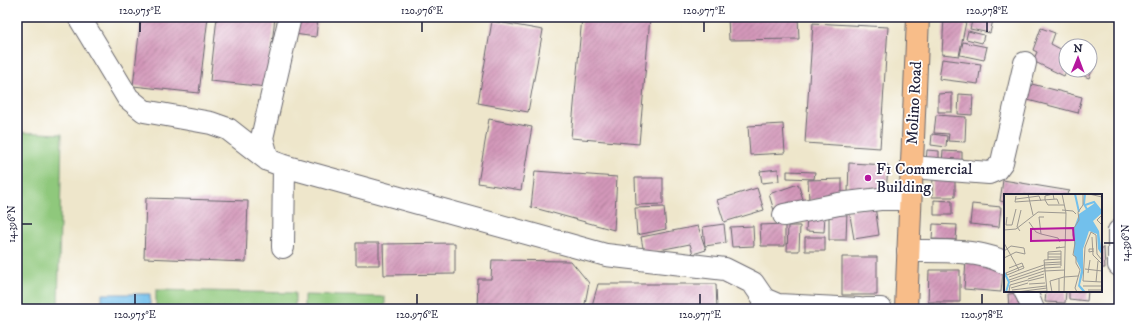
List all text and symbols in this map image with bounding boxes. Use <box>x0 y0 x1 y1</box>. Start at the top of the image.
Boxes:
text: 120.975°E <box>119 5 161 17</box>
text: 120.976°E <box>401 5 443 17</box>
text: 120.977°E <box>683 5 725 17</box>
text: 120.978°E <box>966 5 1008 17</box>
north arrow <box>1058 38 1098 78</box>
text: N <box>1074 42 1083 56</box>
street label: Molino Road <box>902 61 926 145</box>
place label: F1 Commercial Building <box>876 159 973 197</box>
marker: F1 Commercial Building <box>863 173 873 183</box>
inset map <box>1004 194 1102 292</box>
text: 14.396°N <box>6 205 18 243</box>
text: 14.396°N <box>1120 224 1132 262</box>
text: 120.975°E <box>114 309 156 321</box>
text: 120.976°E <box>396 309 438 321</box>
text: 120.977°E <box>679 309 721 321</box>
text: 120.978°E <box>961 309 1003 321</box>

